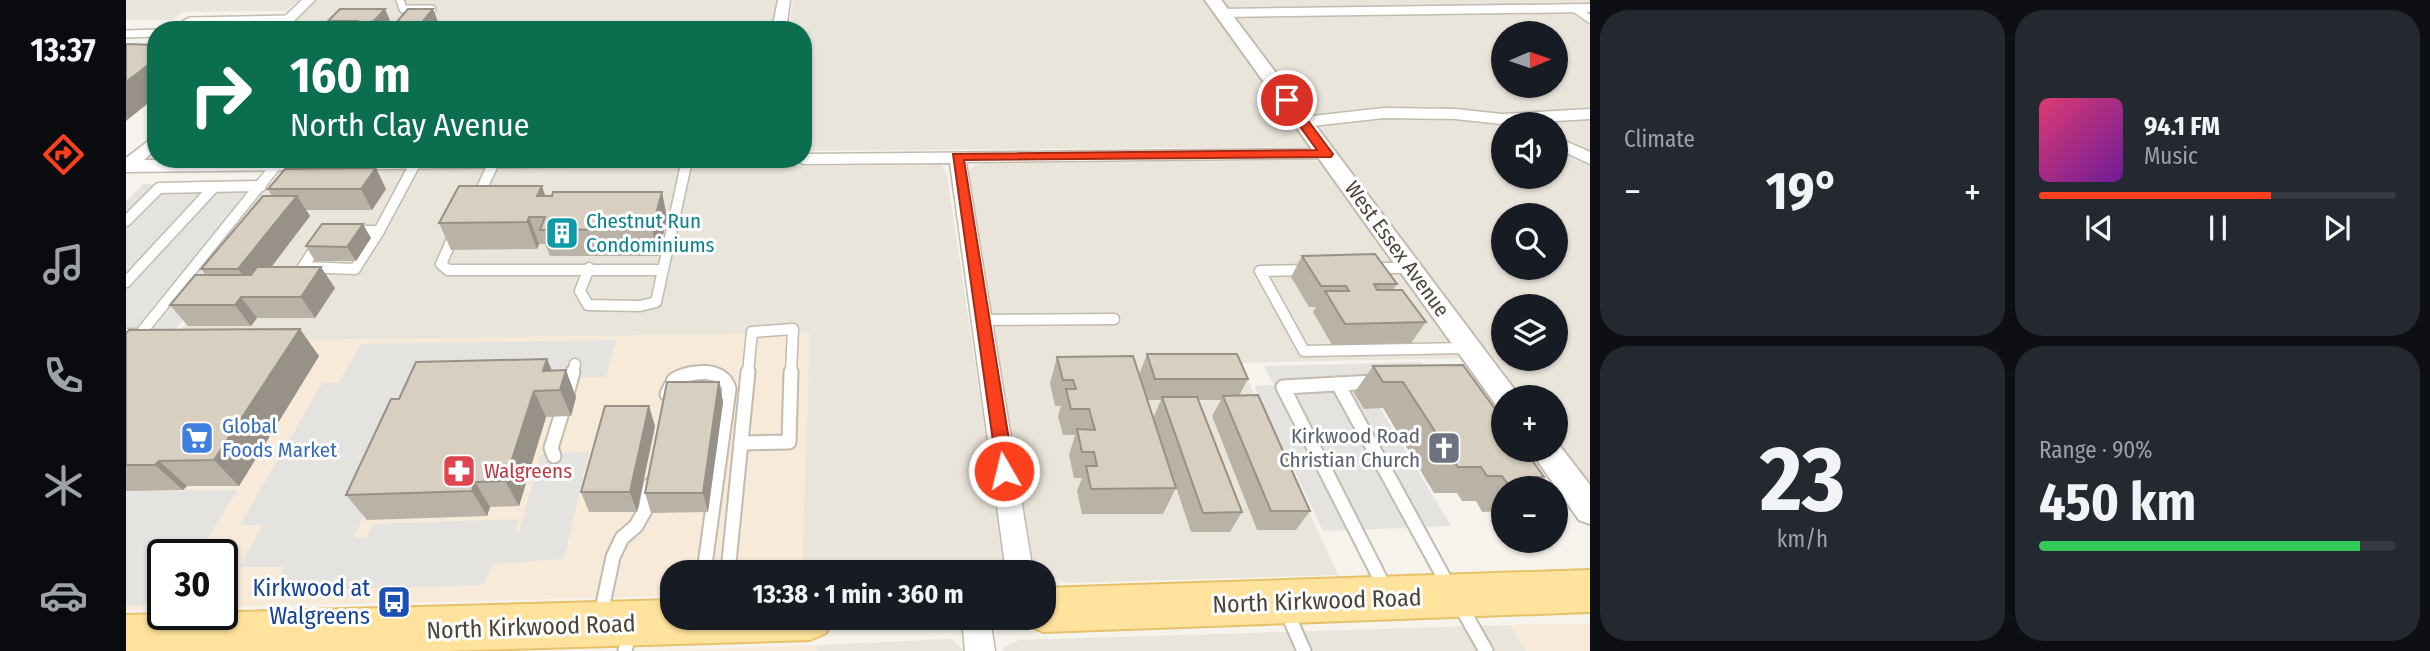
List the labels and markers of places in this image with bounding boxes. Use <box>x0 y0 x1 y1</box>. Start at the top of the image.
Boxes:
pin <box>1257 70 1317 130</box>
place label: Chestnut Run Condominiums <box>586 208 715 258</box>
building icon: Chestnut Run Condominiums <box>543 214 581 252</box>
place label: Global Foods Market <box>222 413 337 463</box>
supermarket icon: Global Foods Market <box>178 419 216 457</box>
place label: Kirkwood Road Christian Church <box>1279 423 1420 473</box>
church icon: Kirkwood Road Christian Church <box>1425 429 1463 467</box>
pharmacy icon: Walgreens <box>440 452 478 490</box>
place label: Walgreens <box>484 458 572 484</box>
place label: Kirkwood at Walgreens <box>253 574 370 630</box>
bus stop icon: Kirkwood at Walgreens <box>375 583 413 621</box>

